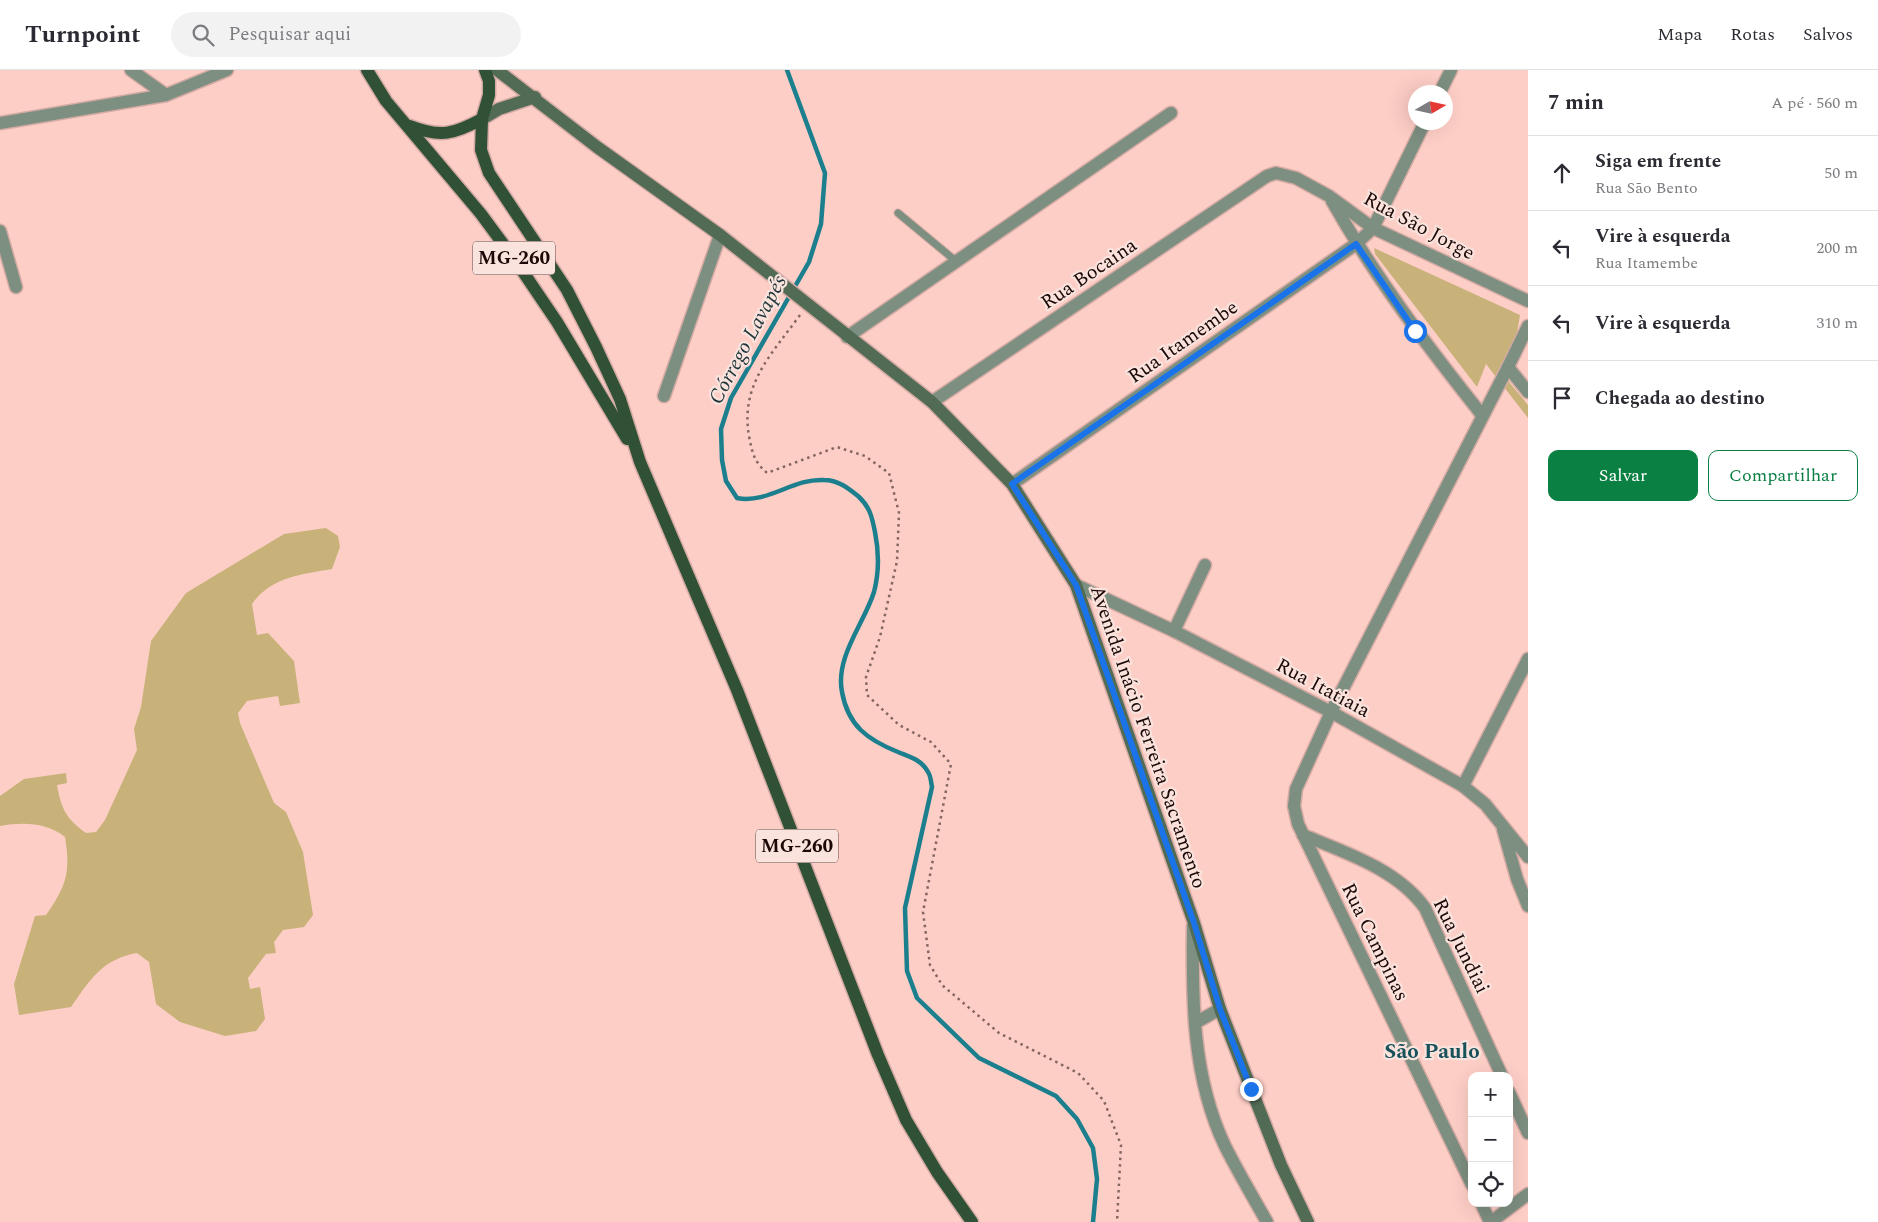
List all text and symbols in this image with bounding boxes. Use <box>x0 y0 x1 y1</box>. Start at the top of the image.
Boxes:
search box <box>171 12 521 57</box>
text: Turnpoint <box>25 17 141 53</box>
text: Pesquisar aqui <box>229 20 351 49</box>
icon: search <box>189 21 217 49</box>
text: Mapa <box>1657 21 1702 48</box>
text: Rotas <box>1730 21 1775 48</box>
text: Salvos <box>1803 21 1853 48</box>
north arrow <box>1408 85 1453 130</box>
text: 7 min <box>1548 87 1604 119</box>
text: A pé · 560 m <box>1771 91 1858 115</box>
text: Siga em frente <box>1595 147 1721 176</box>
icon: ahead <box>1548 159 1576 187</box>
text: 50 m <box>1824 161 1858 185</box>
text: Rua São Bento <box>1595 176 1698 200</box>
street label: Rua São Jorge <box>1358 184 1480 268</box>
text: Vire à esquerda <box>1595 222 1731 251</box>
street label: Rua Bocaina <box>1035 231 1143 317</box>
icon: left <box>1548 234 1576 262</box>
text: 200 m <box>1816 236 1858 260</box>
road number: MG-260 <box>473 242 555 274</box>
text: Rua Itamembe <box>1595 251 1698 275</box>
water label: Córrego Lavapés <box>700 269 796 410</box>
street label: Rua Itamembe <box>1122 293 1244 391</box>
icon: left <box>1548 309 1576 337</box>
text: Vire à esquerda <box>1595 309 1731 338</box>
text: 310 m <box>1816 311 1858 335</box>
route start <box>1404 320 1427 343</box>
icon: arrive <box>1548 384 1576 412</box>
text: Chegada ao destino <box>1595 384 1765 413</box>
button: Salvar <box>1548 450 1698 501</box>
button: Compartilhar <box>1708 450 1858 501</box>
street label: Avenida Inácio Ferreira Sacramento <box>1082 581 1214 893</box>
street label: Rua Itatiaia <box>1270 651 1376 726</box>
road number: MG-260 <box>756 829 838 862</box>
street label: Rua Campinas <box>1333 878 1417 1006</box>
street label: Rua Jundiai <box>1425 893 1497 999</box>
district label: São Paulo <box>1384 1036 1480 1068</box>
map controls <box>1468 1072 1513 1207</box>
button: + <box>1468 1072 1513 1117</box>
route end <box>1240 1078 1263 1101</box>
button: − <box>1468 1117 1513 1162</box>
button: locate <box>1468 1162 1513 1207</box>

